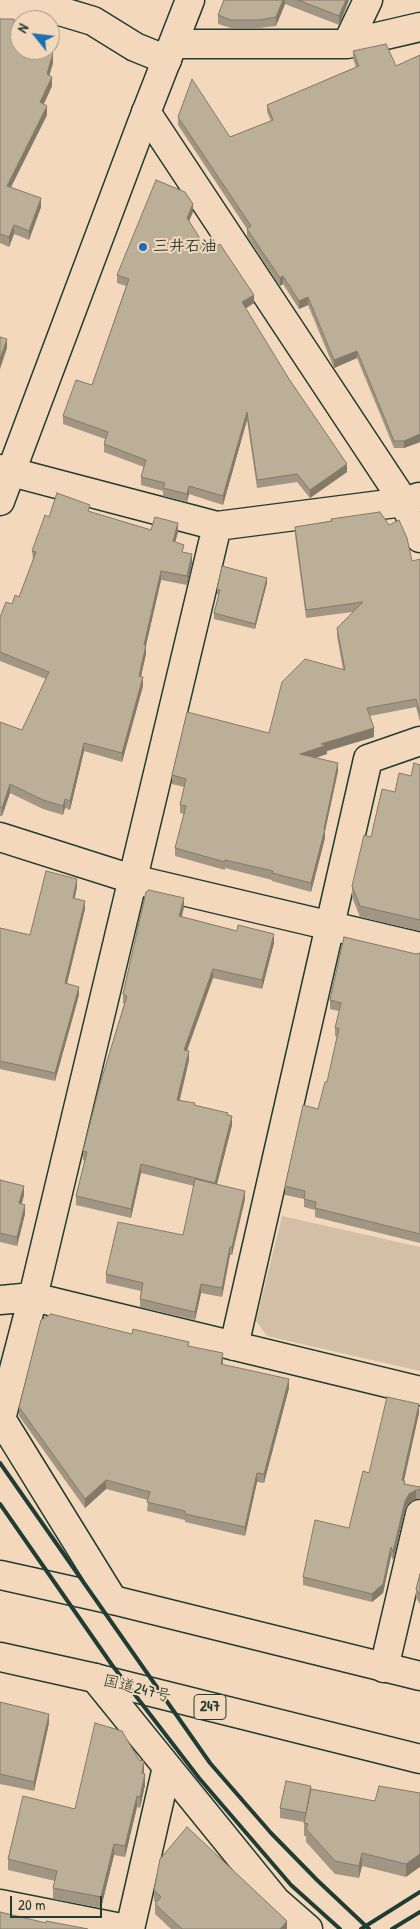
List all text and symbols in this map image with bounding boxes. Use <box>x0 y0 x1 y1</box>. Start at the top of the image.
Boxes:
north arrow <box>10 10 60 60</box>
text: N <box>12 20 32 36</box>
place label: 三井石油 <box>153 237 217 257</box>
marker: 三井石油 <box>137 241 149 253</box>
street label: 国道247号 <box>101 1671 173 1707</box>
road number: 247 <box>194 1694 226 1720</box>
scale bar <box>12 1886 105 1918</box>
text: 20 m <box>18 1894 45 1915</box>

